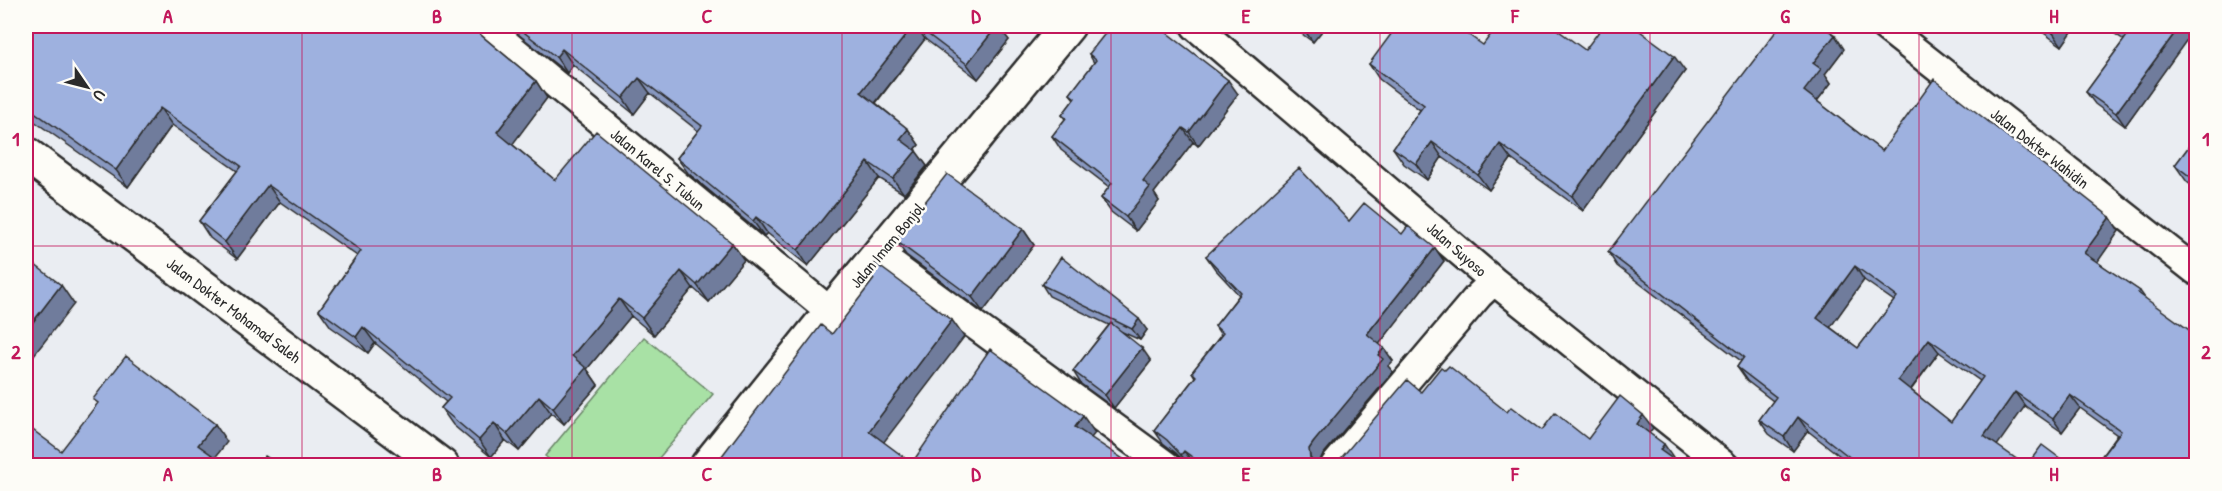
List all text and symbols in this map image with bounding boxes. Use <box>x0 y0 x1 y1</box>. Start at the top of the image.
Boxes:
text: A <box>163 2 173 29</box>
text: B <box>432 2 442 29</box>
text: C <box>702 2 713 29</box>
text: D <box>971 2 981 29</box>
text: E <box>1242 2 1251 29</box>
text: F <box>1510 2 1520 29</box>
text: G <box>1780 2 1790 29</box>
text: H <box>2049 2 2059 29</box>
north arrow <box>57 57 117 117</box>
text: U <box>88 86 111 106</box>
street label: Jalan Dokter Wahidin <box>1986 103 2094 193</box>
street label: Jalan Karel S. Tubun <box>606 123 710 215</box>
text: 1 <box>12 125 20 152</box>
text: 1 <box>2202 125 2210 152</box>
street label: Jalan Imam Bonjol <box>845 197 930 292</box>
street label: Jalan Suyoso <box>1422 217 1492 282</box>
street label: Jalan Dokter Mohamad Saleh <box>162 252 306 368</box>
text: 2 <box>11 338 21 365</box>
text: 2 <box>2201 338 2211 365</box>
text: A <box>163 460 173 487</box>
text: B <box>432 460 442 487</box>
text: C <box>702 460 713 487</box>
text: D <box>971 460 981 487</box>
text: E <box>1242 460 1251 487</box>
text: F <box>1510 460 1520 487</box>
text: G <box>1780 460 1790 487</box>
text: H <box>2049 460 2059 487</box>

